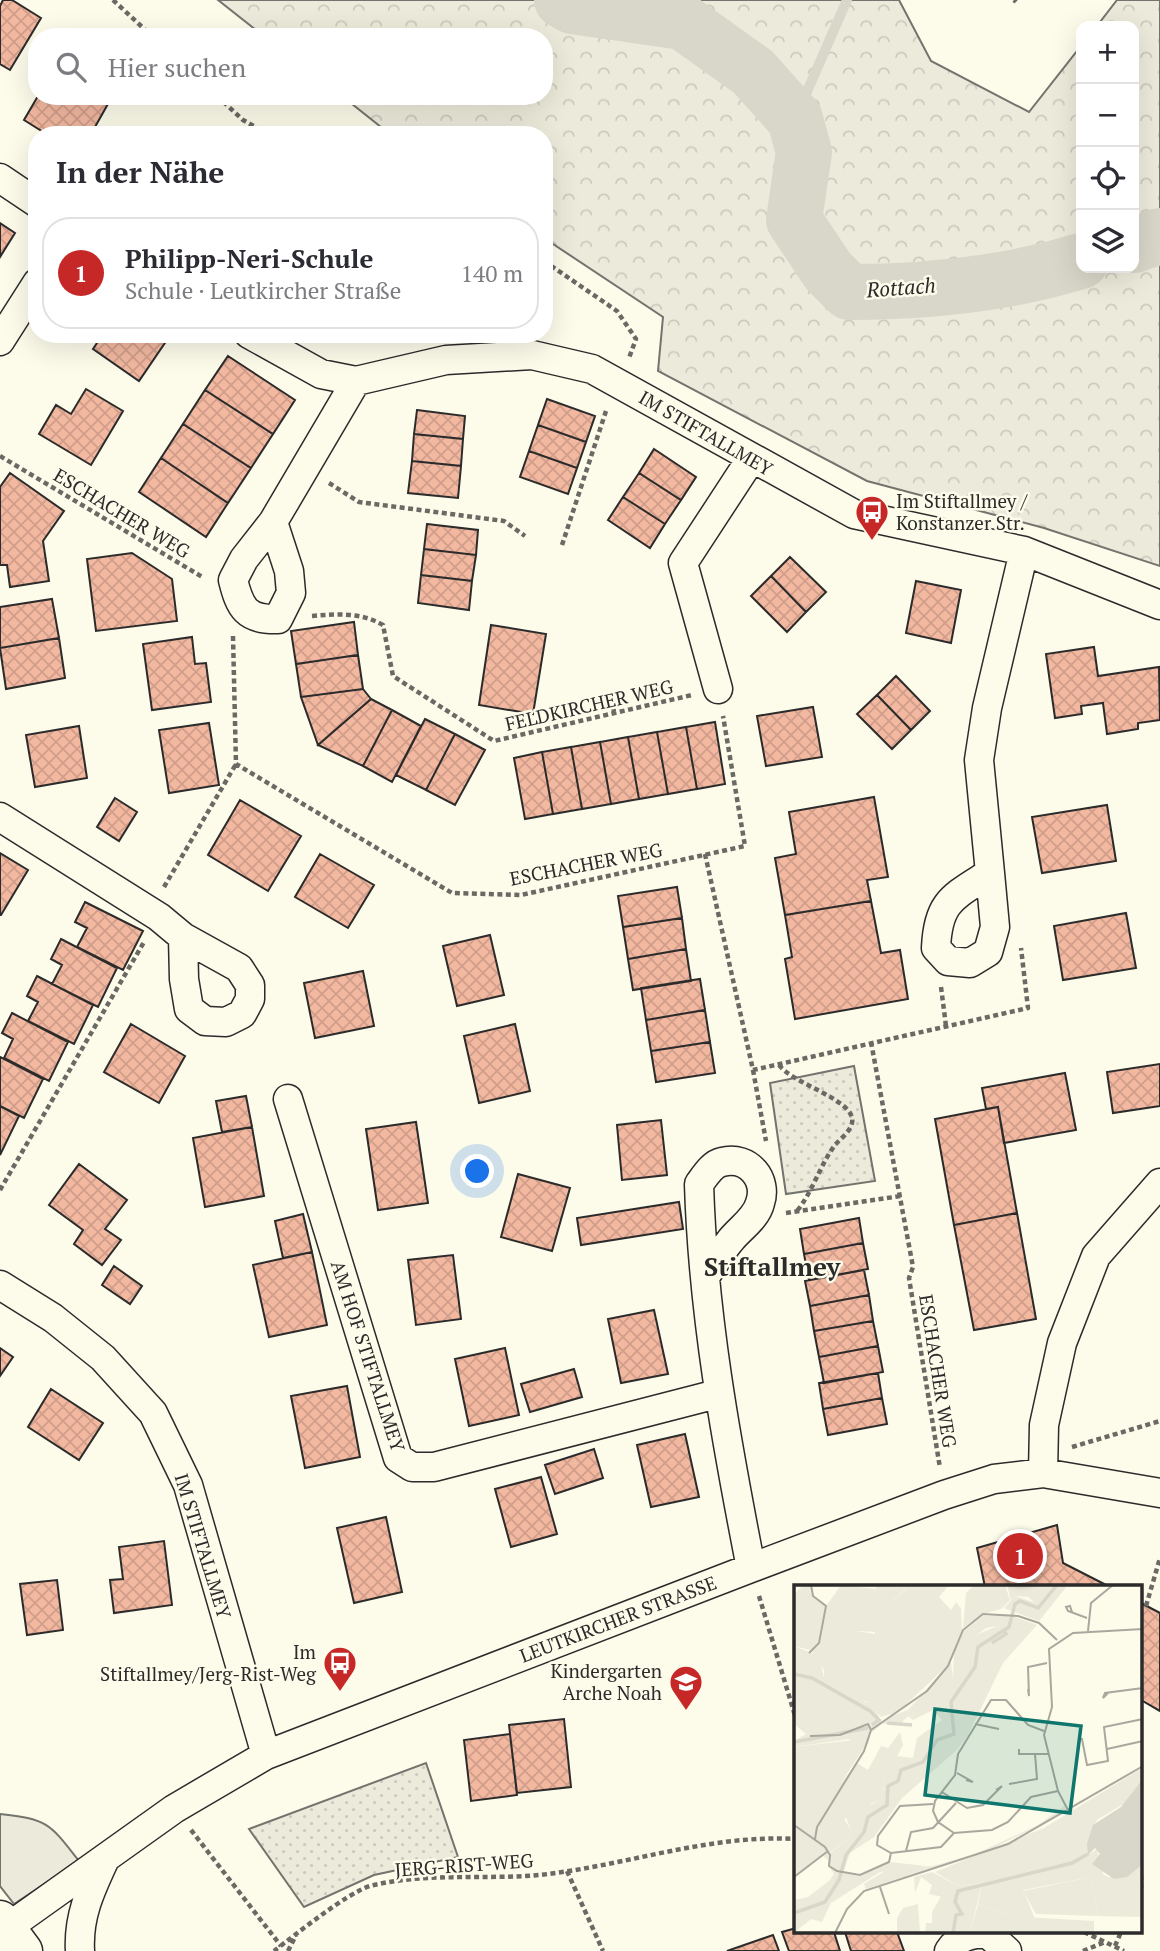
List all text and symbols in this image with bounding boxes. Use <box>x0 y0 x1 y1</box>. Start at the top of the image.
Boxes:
map controls <box>1076 21 1139 273</box>
button: + <box>1076 21 1139 84</box>
search box <box>28 28 553 105</box>
icon: search <box>52 48 90 86</box>
text: Hier suchen <box>108 50 246 84</box>
button: − <box>1076 84 1139 147</box>
button: locate <box>1076 147 1139 210</box>
text: In der Nähe <box>56 152 224 192</box>
button: layers <box>1076 210 1139 273</box>
text: Philipp-Neri-Schule <box>125 241 373 275</box>
text: 1 <box>75 258 88 289</box>
text: 140 m <box>461 258 523 289</box>
water label: Rottach <box>864 271 937 303</box>
text: Schule · Leutkircher Straße <box>125 275 401 306</box>
street label: IM STIFTALLMEY <box>635 384 778 481</box>
street label: ESCHACHER WEG <box>49 462 195 563</box>
place label: Im Stiftallmey / Konstanzer Str. <box>896 488 1029 535</box>
bus stop icon: Im Stiftallmey / Konstanzer Str. <box>853 493 891 542</box>
street label: FELDKIRCHER WEG <box>503 673 675 736</box>
street label: ESCHACHER WEG <box>507 836 664 891</box>
your location <box>460 1154 494 1188</box>
district label: Stiftallmey <box>704 1249 841 1283</box>
street label: AM HOF STIFTALLMEY <box>326 1257 411 1455</box>
street label: ESCHACHER WEG <box>914 1292 963 1449</box>
street label: IM STIFTALLMEY <box>170 1470 238 1622</box>
pin: 1 <box>997 1530 1043 1582</box>
street label: LEUTKIRCHER STRASSE <box>516 1569 720 1668</box>
inset map <box>794 1585 1142 1934</box>
place label: Im Stiftallmey/Jerg-Rist-Weg <box>100 1639 317 1686</box>
bus stop icon: Im Stiftallmey/Jerg-Rist-Weg <box>321 1644 359 1693</box>
place label: Kindergarten Arche Noah <box>551 1658 662 1705</box>
school or university icon: Kindergarten Arche Noah <box>667 1663 705 1712</box>
street label: JERG-RIST-WEG <box>394 1847 534 1882</box>

